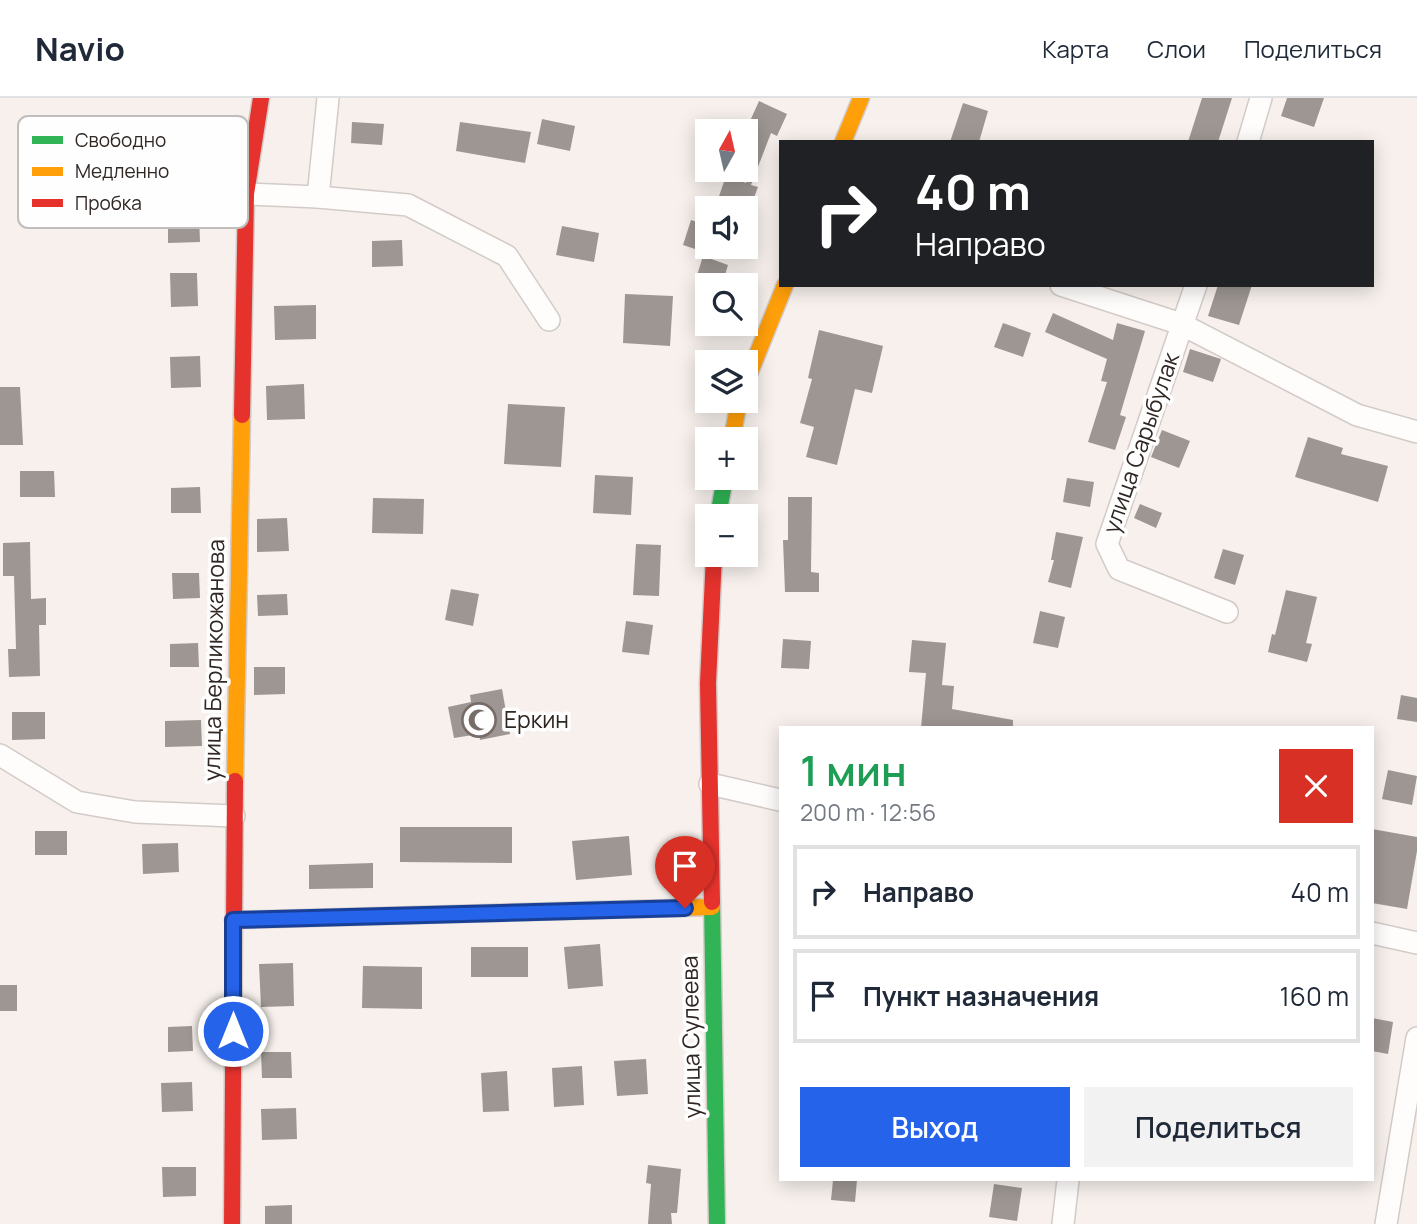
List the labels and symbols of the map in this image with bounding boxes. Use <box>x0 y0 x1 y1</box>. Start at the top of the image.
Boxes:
legend <box>18 116 248 228</box>
north arrow <box>695 119 758 182</box>
text: Свободно <box>75 127 166 153</box>
text: Медленно <box>75 158 169 184</box>
text: Пробка <box>75 190 142 216</box>
street label: улица Сарыбулак <box>1094 347 1186 538</box>
street label: улица Берликожанова <box>195 539 231 781</box>
mosque icon: Еркин <box>460 701 498 739</box>
place label: Еркин <box>504 703 569 735</box>
pin <box>655 836 715 908</box>
street label: улица Сулеева <box>673 955 707 1119</box>
position arrow <box>196 994 270 1068</box>

